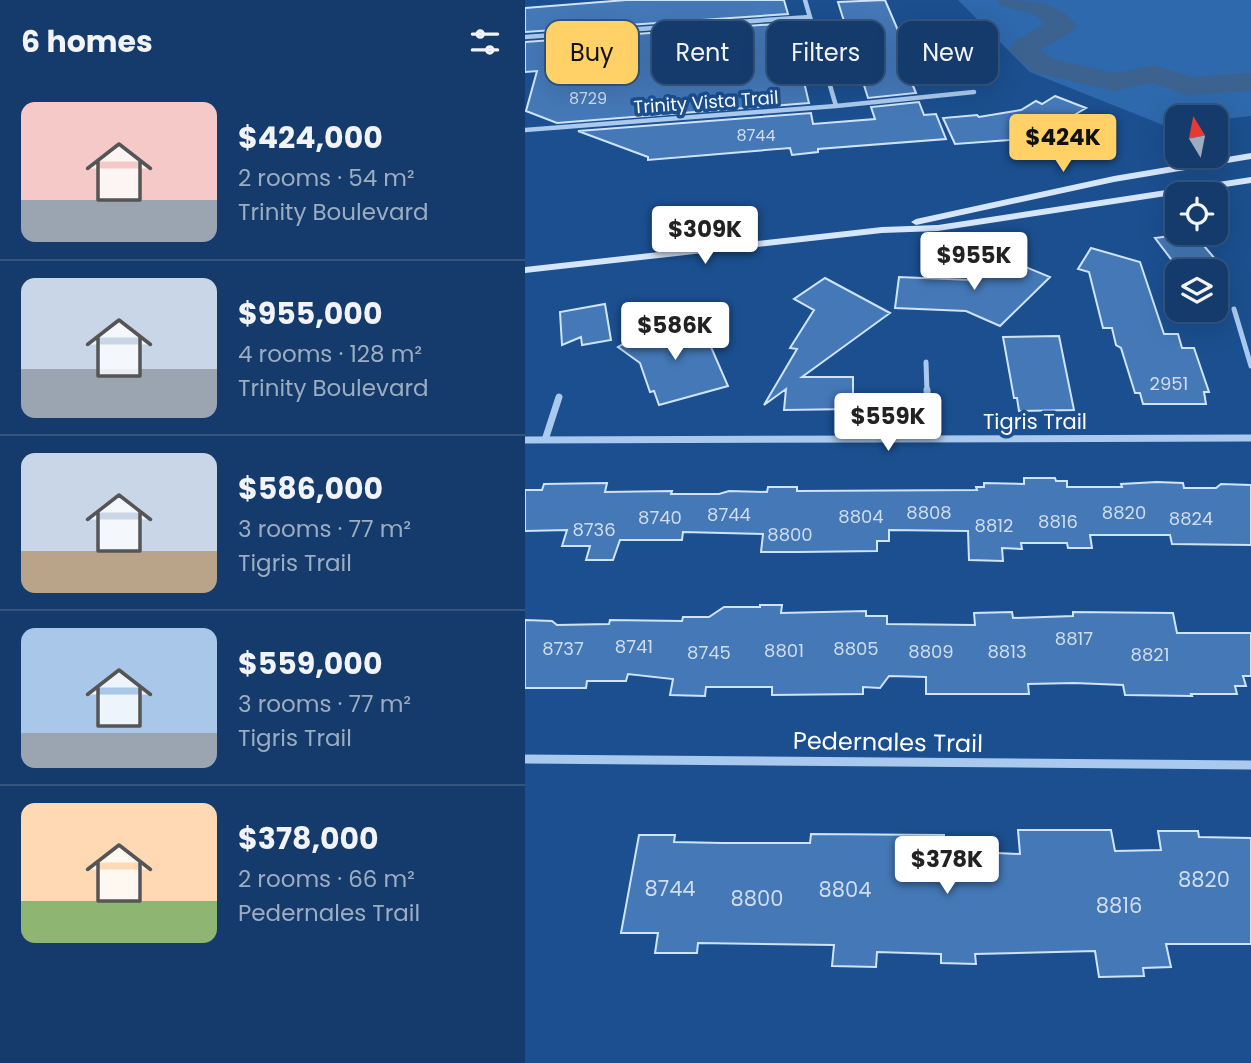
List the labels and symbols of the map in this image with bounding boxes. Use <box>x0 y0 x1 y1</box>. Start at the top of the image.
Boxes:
street label: Trinity Vista Trail <box>633 84 779 120</box>
house number: 8729 <box>569 87 607 110</box>
north arrow <box>1165 105 1229 168</box>
pin: $424K <box>1014 114 1112 174</box>
house number: 8744 <box>737 124 775 147</box>
pin: $309K <box>656 206 754 266</box>
pin: $955K <box>925 232 1023 292</box>
pin: $586K <box>626 302 724 362</box>
house number: 2951 <box>1150 371 1188 396</box>
pin: $559K <box>839 393 937 453</box>
street label: Tigris Trail <box>983 407 1087 436</box>
house number: 8808 <box>906 500 952 525</box>
house number: 8820 <box>1102 500 1146 525</box>
house number: 8744 <box>707 502 751 527</box>
house number: 8804 <box>838 504 884 529</box>
house number: 8740 <box>638 505 682 530</box>
house number: 8824 <box>1169 506 1213 531</box>
house number: 8816 <box>1038 509 1078 534</box>
house number: 8812 <box>975 513 1013 538</box>
house number: 8736 <box>572 517 616 542</box>
house number: 8800 <box>767 522 813 547</box>
house number: 8817 <box>1055 626 1093 651</box>
house number: 8741 <box>615 634 653 659</box>
house number: 8737 <box>542 636 584 661</box>
house number: 8805 <box>833 636 879 661</box>
house number: 8801 <box>764 638 804 663</box>
house number: 8809 <box>908 639 954 664</box>
house number: 8813 <box>987 639 1027 664</box>
house number: 8745 <box>687 640 731 665</box>
house number: 8821 <box>1131 642 1169 667</box>
street label: Pedernales Trail <box>793 724 983 760</box>
pin: $378K <box>898 836 996 896</box>
house number: 8820 <box>1178 865 1230 894</box>
house number: 8744 <box>644 874 696 903</box>
house number: 8804 <box>819 875 871 904</box>
house number: 8800 <box>731 884 783 913</box>
house number: 8816 <box>1096 891 1142 920</box>

